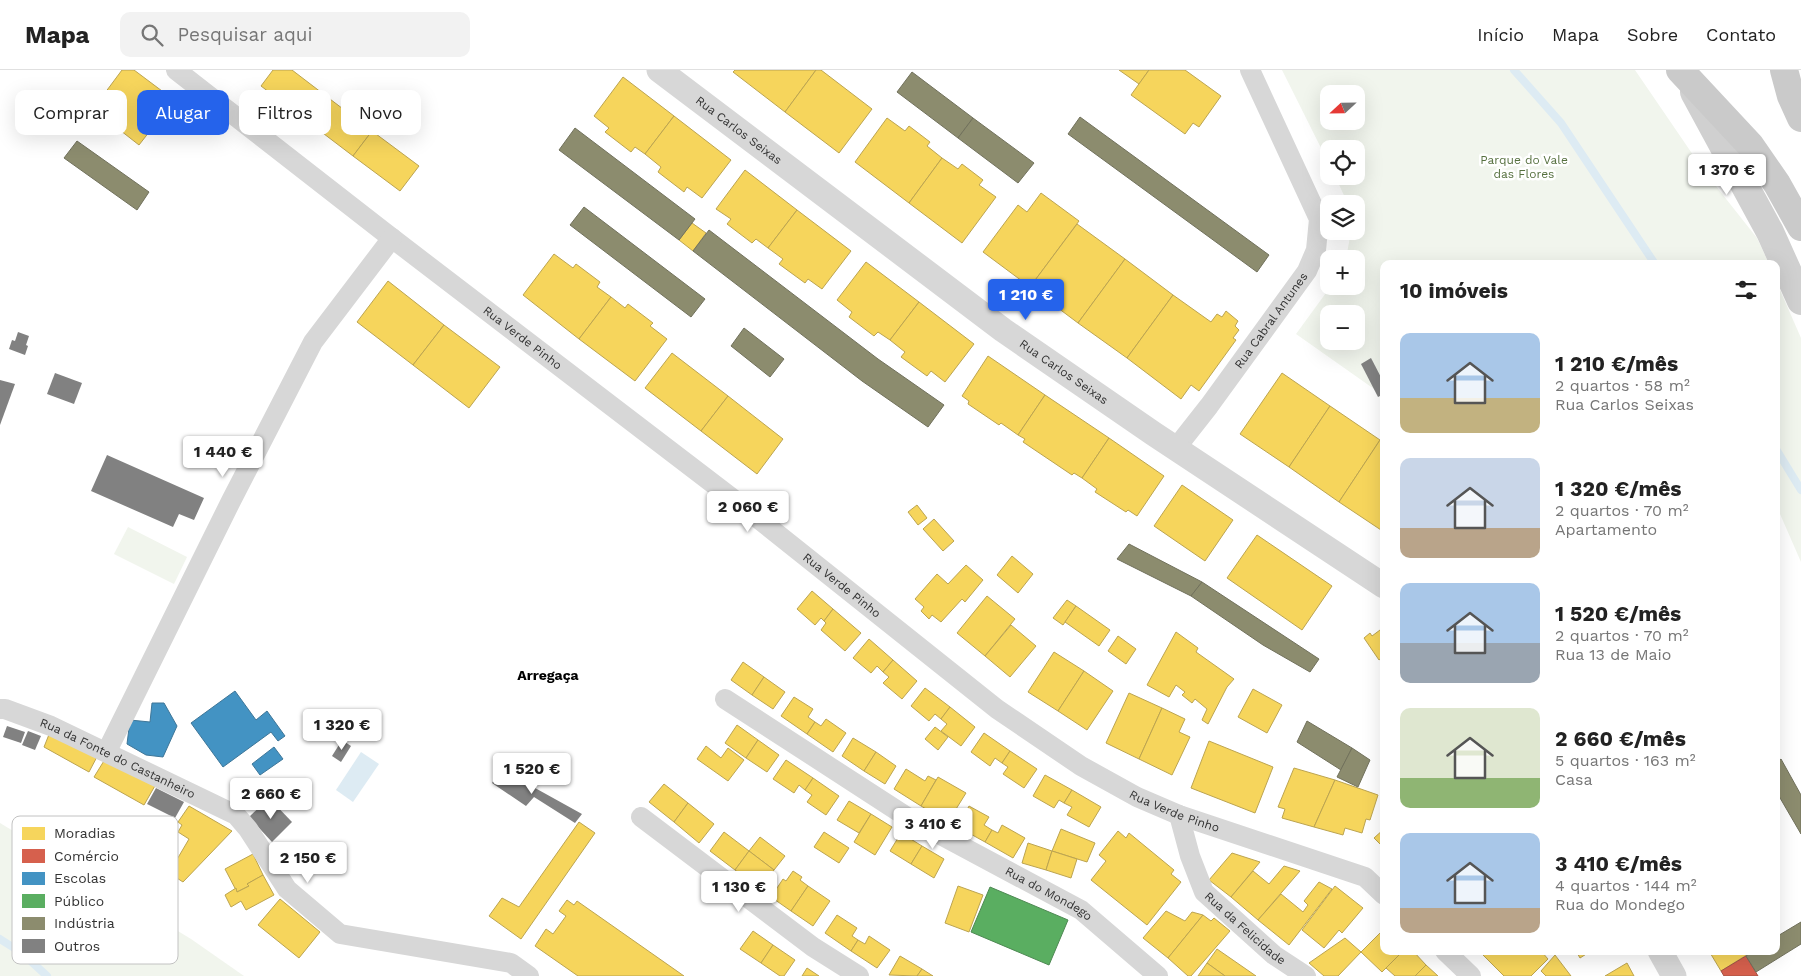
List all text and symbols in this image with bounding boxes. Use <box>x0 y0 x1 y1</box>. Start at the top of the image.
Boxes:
search box <box>120 12 470 57</box>
text: Mapa <box>25 21 90 49</box>
icon: search <box>138 21 166 49</box>
text: Pesquisar aqui <box>178 23 313 46</box>
text: Início <box>1477 24 1524 45</box>
text: Mapa <box>1552 24 1599 45</box>
text: Sobre <box>1627 24 1678 45</box>
text: Contato <box>1706 24 1776 45</box>
north arrow <box>1320 85 1365 130</box>
map controls <box>1320 85 1365 350</box>
chip: Comprar <box>15 90 127 135</box>
chip: Alugar <box>137 90 229 135</box>
chip: Filtros <box>239 90 331 135</box>
chip: Novo <box>341 90 421 135</box>
street label: Rua Carlos Seixas <box>693 93 785 167</box>
button: locate <box>1320 140 1365 185</box>
park label: Parque do Vale das Flores <box>1480 153 1568 181</box>
pin: 1 370 € <box>1681 154 1773 196</box>
text: 1 370 € <box>1699 160 1755 179</box>
button: layers <box>1320 195 1365 240</box>
button: + <box>1320 250 1365 295</box>
street label: Rua Cabral Antunes <box>1231 270 1311 371</box>
icon: filters <box>1732 276 1760 304</box>
pin: 1 210 € <box>980 278 1072 321</box>
text: 10 imóveis <box>1400 278 1508 303</box>
text: 1 210 € <box>999 285 1053 304</box>
street label: Rua Verde Pinho <box>480 303 565 372</box>
button: − <box>1320 305 1365 350</box>
street label: Rua Carlos Seixas <box>1017 336 1111 407</box>
text: 1 210 €/mês <box>1555 351 1678 376</box>
icon: home <box>1440 353 1500 413</box>
text: 2 quartos · 58 m² <box>1555 376 1690 395</box>
text: Rua Carlos Seixas <box>1555 395 1694 414</box>
pin: 1 440 € <box>177 436 269 478</box>
text: 1 440 € <box>194 442 252 461</box>
text: 1 320 €/mês <box>1555 476 1682 501</box>
icon: home <box>1440 478 1500 538</box>
pin: 2 060 € <box>702 490 794 533</box>
text: 2 060 € <box>718 497 778 516</box>
text: 2 quartos · 70 m² <box>1555 501 1689 520</box>
text: Apartamento <box>1555 520 1657 539</box>
street label: Rua Verde Pinho <box>800 550 884 621</box>
text: 1 520 €/mês <box>1555 601 1681 626</box>
icon: home <box>1440 603 1500 663</box>
text: 2 quartos · 70 m² <box>1555 626 1689 645</box>
text: Rua 13 de Maio <box>1555 645 1671 664</box>
district label: Arregaça <box>517 667 580 683</box>
pin: 1 320 € <box>296 708 388 751</box>
text: 1 320 € <box>314 715 370 734</box>
street label: Rua da Fonte do Castanheiro <box>38 716 197 801</box>
text: 2 660 €/mês <box>1555 726 1686 751</box>
icon: home <box>1440 728 1500 788</box>
text: 5 quartos · 163 m² <box>1555 751 1696 770</box>
pin: 1 520 € <box>486 752 578 795</box>
text: 1 520 € <box>504 759 560 778</box>
text: Casa <box>1555 770 1593 789</box>
pin: 2 660 € <box>225 778 317 820</box>
text: 2 660 € <box>241 784 301 803</box>
street label: Rua Verde Pinho <box>1127 787 1221 835</box>
pin: 3 410 € <box>887 808 979 850</box>
text: 3 410 € <box>904 814 962 833</box>
legend <box>12 816 178 964</box>
text: Moradias <box>54 825 116 841</box>
pin: 2 150 € <box>262 842 354 884</box>
text: Comércio <box>54 848 119 864</box>
text: 2 150 € <box>280 848 336 867</box>
text: 3 410 €/mês <box>1555 851 1682 876</box>
icon: home <box>1440 853 1500 913</box>
street label: Rua do Mondego <box>1003 864 1095 924</box>
text: Escolas <box>54 870 106 886</box>
pin: 1 130 € <box>693 870 785 913</box>
text: 4 quartos · 144 m² <box>1555 876 1697 895</box>
text: 1 130 € <box>712 877 766 896</box>
street label: Rua da Felicidade <box>1202 889 1288 968</box>
text: Público <box>54 893 104 909</box>
text: Rua do Mondego <box>1555 895 1685 914</box>
text: Indústria <box>54 915 115 931</box>
text: Outros <box>54 938 100 954</box>

